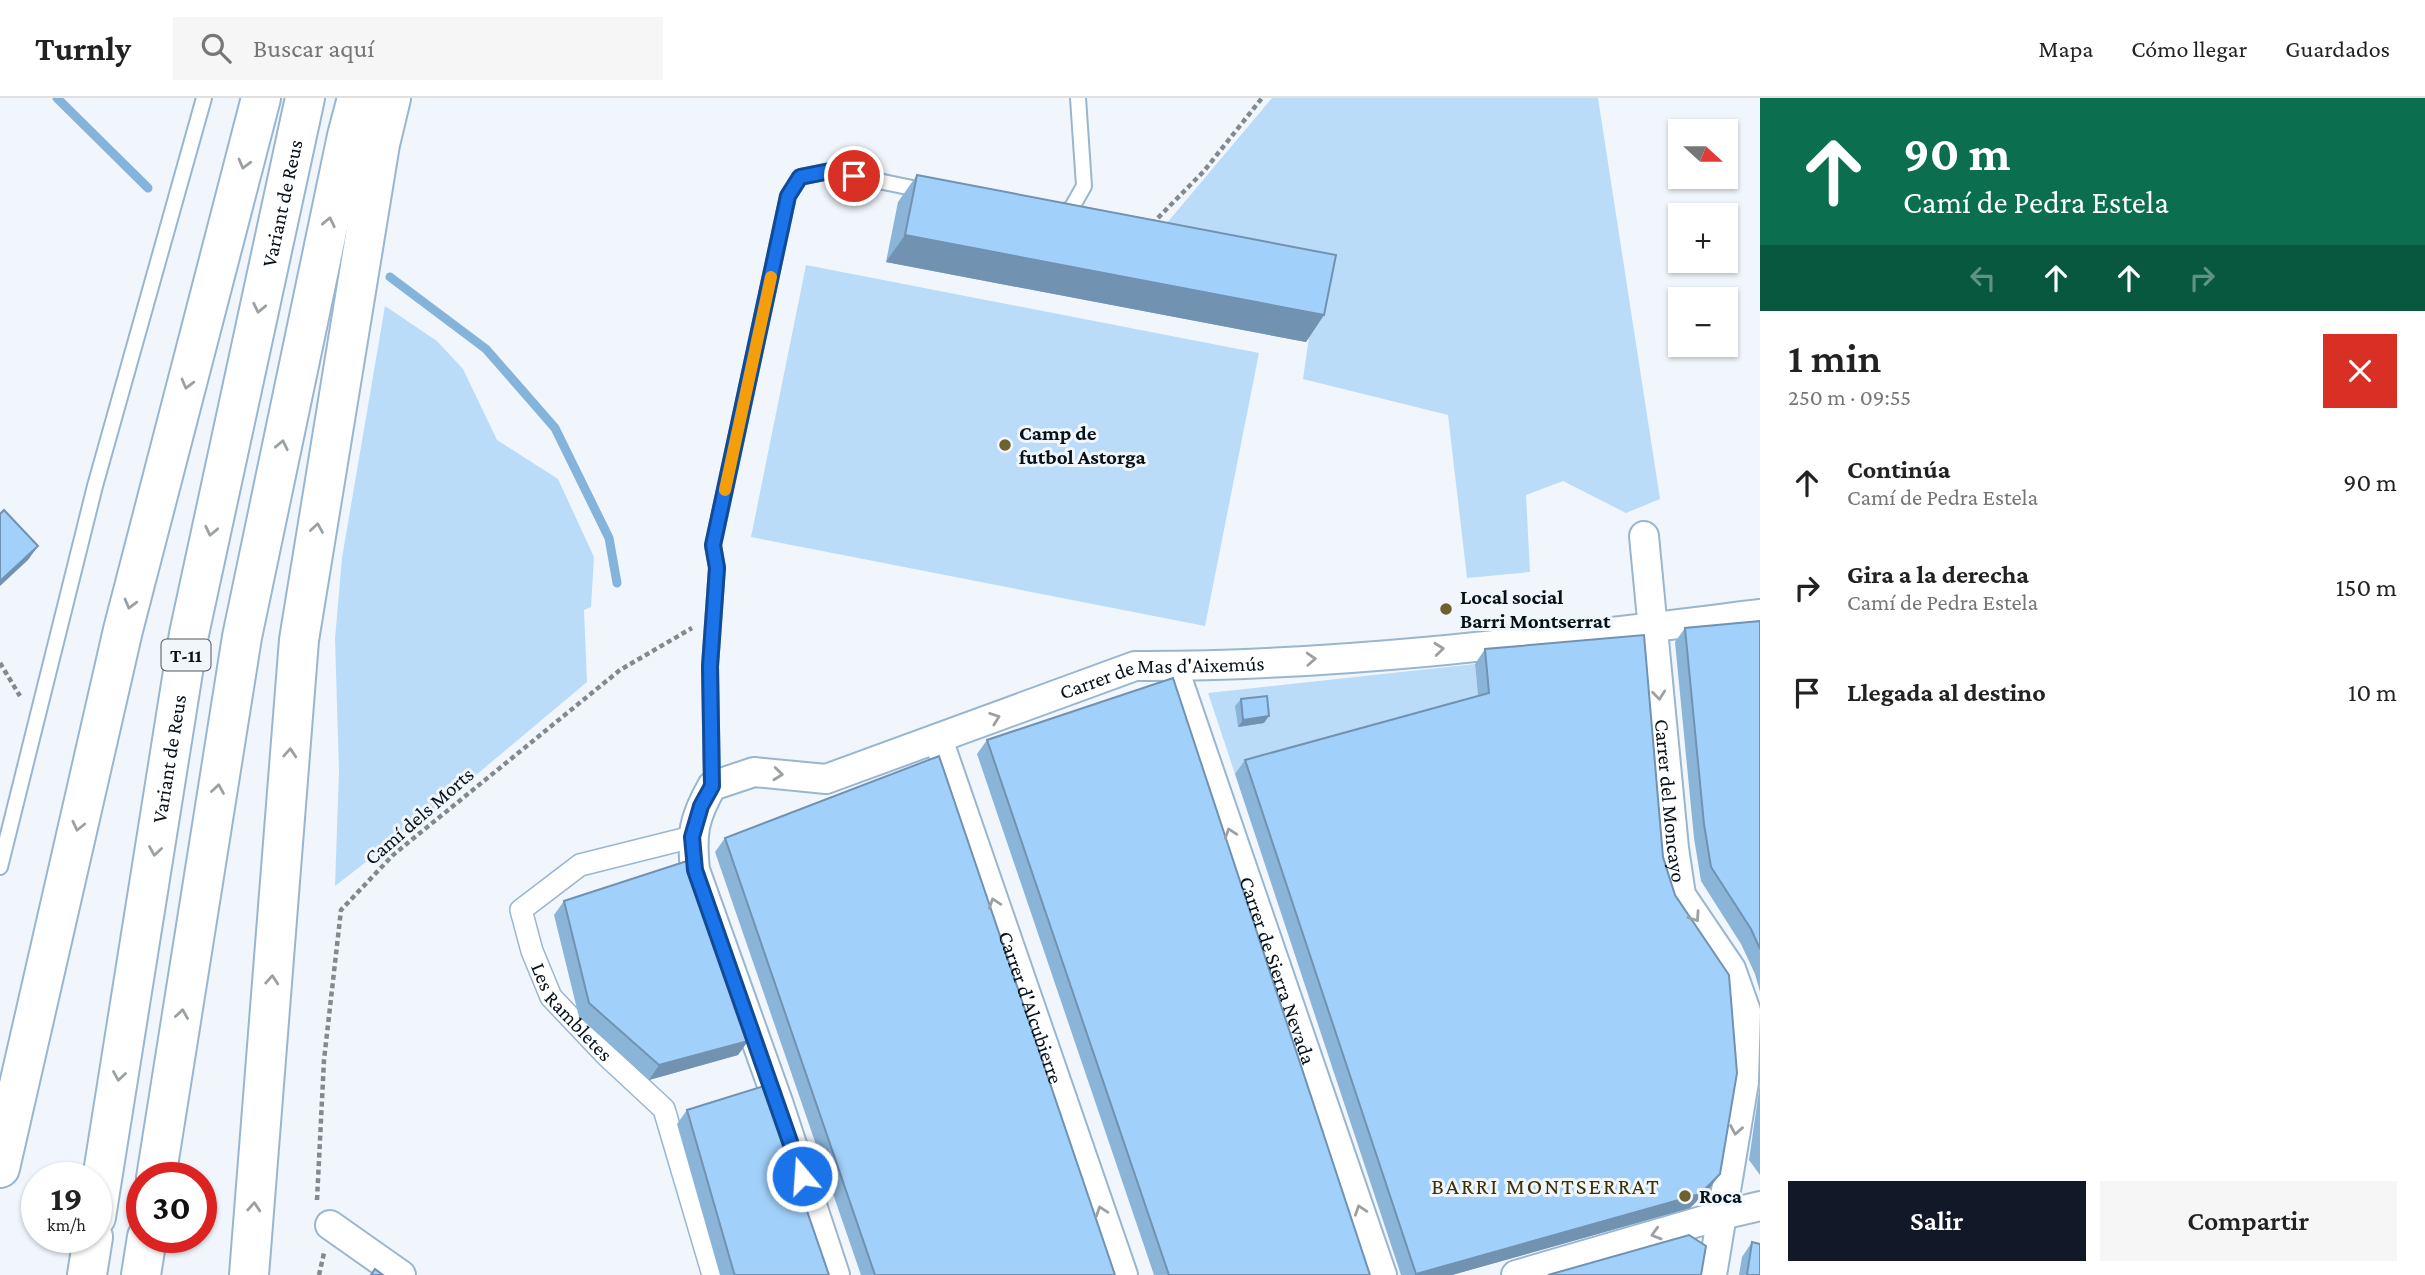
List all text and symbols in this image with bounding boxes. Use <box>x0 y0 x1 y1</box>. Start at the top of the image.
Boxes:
search box <box>173 17 663 80</box>
icon: search <box>197 29 235 67</box>
text: Turnly <box>35 30 131 67</box>
text: Buscar aquí <box>253 34 374 63</box>
text: Mapa <box>2039 35 2093 62</box>
text: Cómo llegar <box>2131 35 2247 62</box>
text: Guardados <box>2285 35 2390 62</box>
north arrow <box>1668 119 1738 189</box>
map controls <box>1668 119 1738 357</box>
icon: ahead <box>1788 126 1879 217</box>
text: 90 m <box>1903 126 2010 181</box>
street label: Variant de Reus <box>257 137 308 269</box>
pin <box>824 146 884 206</box>
icon: arrive <box>835 157 873 195</box>
one-way arrow <box>238 158 252 170</box>
text: Camí de Pedra Estela <box>1903 184 2169 220</box>
button: + <box>1668 203 1738 273</box>
one-way arrow <box>320 216 335 228</box>
icon: left <box>1964 259 2002 297</box>
icon: ahead <box>2037 259 2075 297</box>
icon: ahead <box>2110 259 2148 297</box>
icon: right <box>2183 259 2221 297</box>
button: − <box>1668 287 1738 357</box>
one-way arrow <box>253 302 268 314</box>
text: 1 min <box>1788 334 1881 381</box>
button: close <box>2323 334 2397 408</box>
one-way arrow <box>181 378 195 390</box>
text: 250 m · 09:55 <box>1788 384 1911 410</box>
place label: Camp de futbol Astorga <box>1019 421 1147 469</box>
marker: Camp de futbol Astorga <box>997 437 1013 453</box>
one-way arrow <box>274 439 289 451</box>
text: Continúa <box>1847 455 1950 484</box>
icon: ahead <box>1788 464 1826 502</box>
text: 90 m <box>2343 468 2397 497</box>
text: Camí de Pedra Estela <box>1847 484 2038 510</box>
one-way arrow <box>309 522 324 534</box>
one-way arrow <box>205 525 220 537</box>
text: Gira a la derecha <box>1847 560 2029 589</box>
icon: right <box>1788 569 1826 607</box>
text: 150 m <box>2336 573 2397 602</box>
place label: Local social Barri Montserrat <box>1460 585 1611 633</box>
text: Camí de Pedra Estela <box>1847 589 2038 615</box>
one-way arrow <box>124 598 138 610</box>
marker: Local social Barri Montserrat <box>1438 601 1454 617</box>
road number: T-11 <box>162 640 210 670</box>
one-way arrow <box>1433 642 1445 657</box>
street label: Carrer de Mas d'Aixemús <box>1056 651 1265 705</box>
one-way arrow <box>1305 652 1316 667</box>
icon: arrive <box>1788 674 1826 712</box>
text: Llegada al destino <box>1847 678 2046 707</box>
text: 10 m <box>2348 678 2397 707</box>
one-way arrow <box>1651 690 1666 701</box>
street label: Variant de Reus <box>147 693 191 825</box>
one-way arrow <box>988 712 1000 726</box>
street label: Carrer del Moncayo <box>1650 718 1691 884</box>
one-way arrow <box>282 748 297 759</box>
street label: Camí dels Morts <box>360 762 478 870</box>
one-way arrow <box>773 766 784 781</box>
one-way arrow <box>210 783 225 795</box>
one-way arrow <box>72 820 87 832</box>
one-way arrow <box>1224 828 1238 840</box>
one-way arrow <box>148 845 163 857</box>
street label: Carrer de Sierra Nevada <box>1234 873 1321 1068</box>
one-way arrow <box>988 897 1002 910</box>
one-way arrow <box>1687 909 1700 922</box>
street label: Carrer d'Alcubierre <box>993 928 1068 1087</box>
street label: Les Rambletes <box>526 959 618 1066</box>
one-way arrow <box>264 974 279 985</box>
one-way arrow <box>174 1008 189 1019</box>
one-way arrow <box>112 1070 127 1082</box>
one-way arrow <box>1729 1124 1744 1136</box>
position arrow <box>765 1139 839 1213</box>
speed limit sign: 30 <box>126 1162 217 1253</box>
district label: BARRI MONTSERRAT <box>1431 1173 1661 1199</box>
text: 19 <box>50 1179 83 1218</box>
button: Salir <box>1788 1181 2086 1261</box>
button: Compartir <box>2100 1181 2397 1261</box>
place label: Roca <box>1699 1184 1743 1208</box>
marker: Roca <box>1677 1188 1693 1204</box>
one-way arrow <box>246 1201 261 1212</box>
one-way arrow <box>1095 1205 1109 1217</box>
one-way arrow <box>1354 1205 1368 1217</box>
text: km/h <box>47 1215 86 1235</box>
one-way arrow <box>1650 1225 1662 1240</box>

